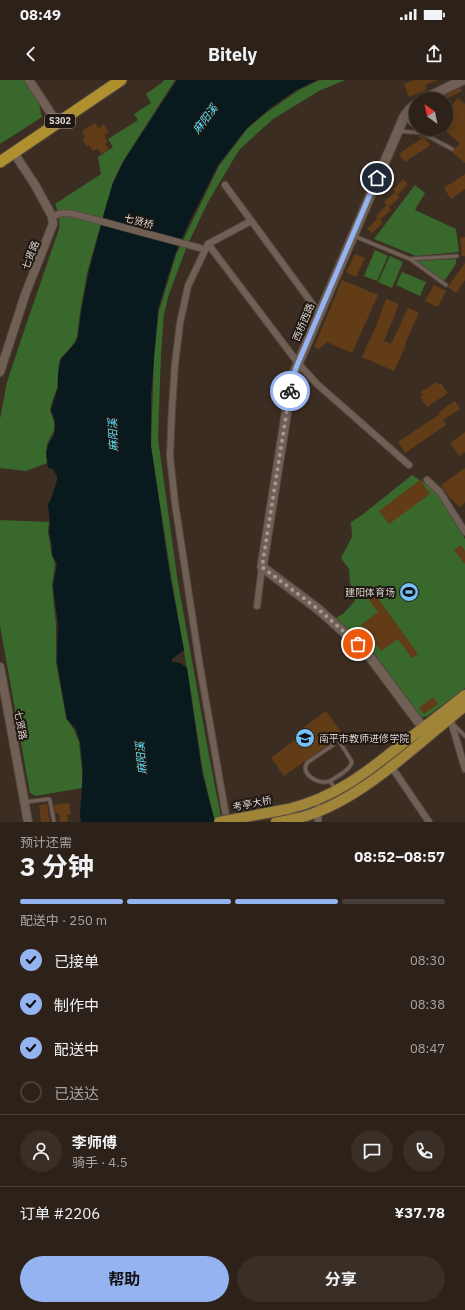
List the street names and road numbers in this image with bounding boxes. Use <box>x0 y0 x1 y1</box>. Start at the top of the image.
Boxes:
road number: S302 <box>45 114 75 128</box>
street label: 七贤桥 <box>123 211 155 232</box>
street label: 七贤路 <box>19 239 42 272</box>
street label: 西桥西路 <box>290 301 317 343</box>
street label: 七贤路 <box>12 709 30 741</box>
street label: 考亭大桥 <box>231 793 273 814</box>

